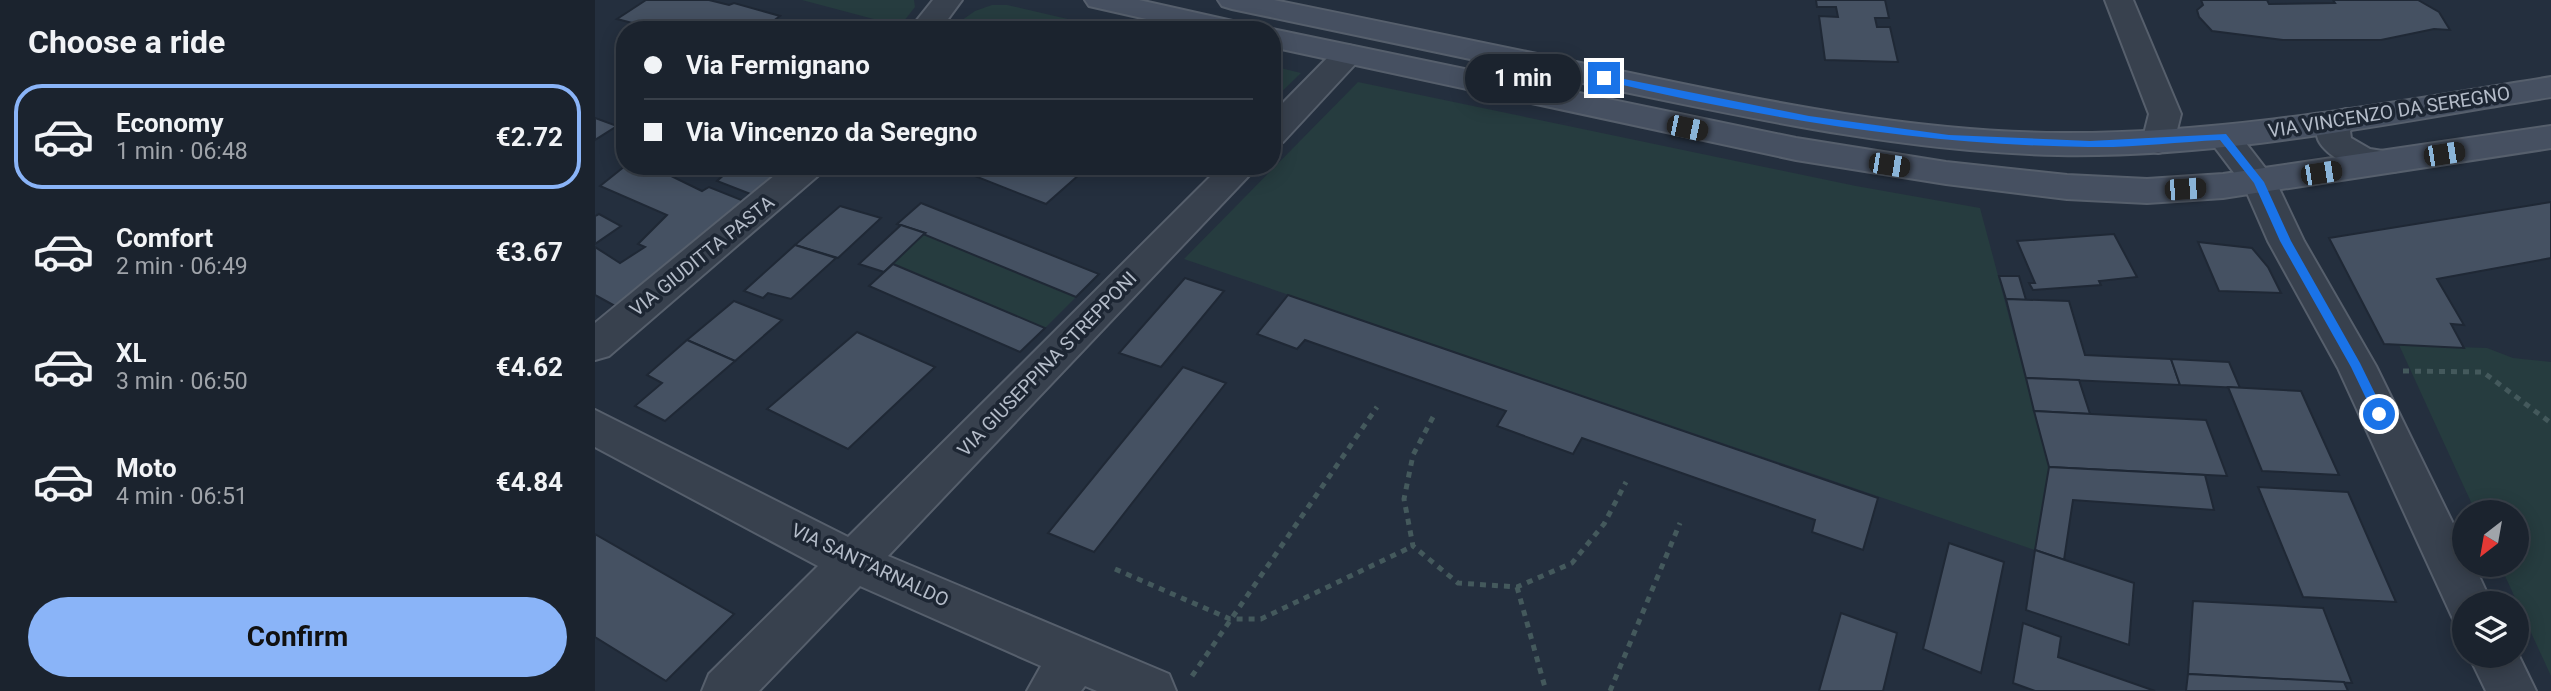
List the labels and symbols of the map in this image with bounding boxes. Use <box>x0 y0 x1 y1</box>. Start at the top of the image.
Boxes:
callout: 1 min <box>1464 54 1579 102</box>
route end <box>1588 62 1620 94</box>
street label: VIA VINCENZO DA SEREGNO <box>2266 82 2512 142</box>
car <box>1665 113 1710 143</box>
car <box>2422 140 2467 168</box>
car <box>1867 151 1912 179</box>
car <box>2299 159 2344 187</box>
car <box>2164 177 2207 201</box>
street label: VIA GIUDITTA PASTA <box>625 190 779 321</box>
street label: VIA GIUSEPPINA STREPPONI <box>953 267 1141 461</box>
route start <box>2363 398 2395 430</box>
north arrow <box>2452 500 2529 578</box>
street label: VIA SANT'ARNALDO <box>788 518 952 612</box>

